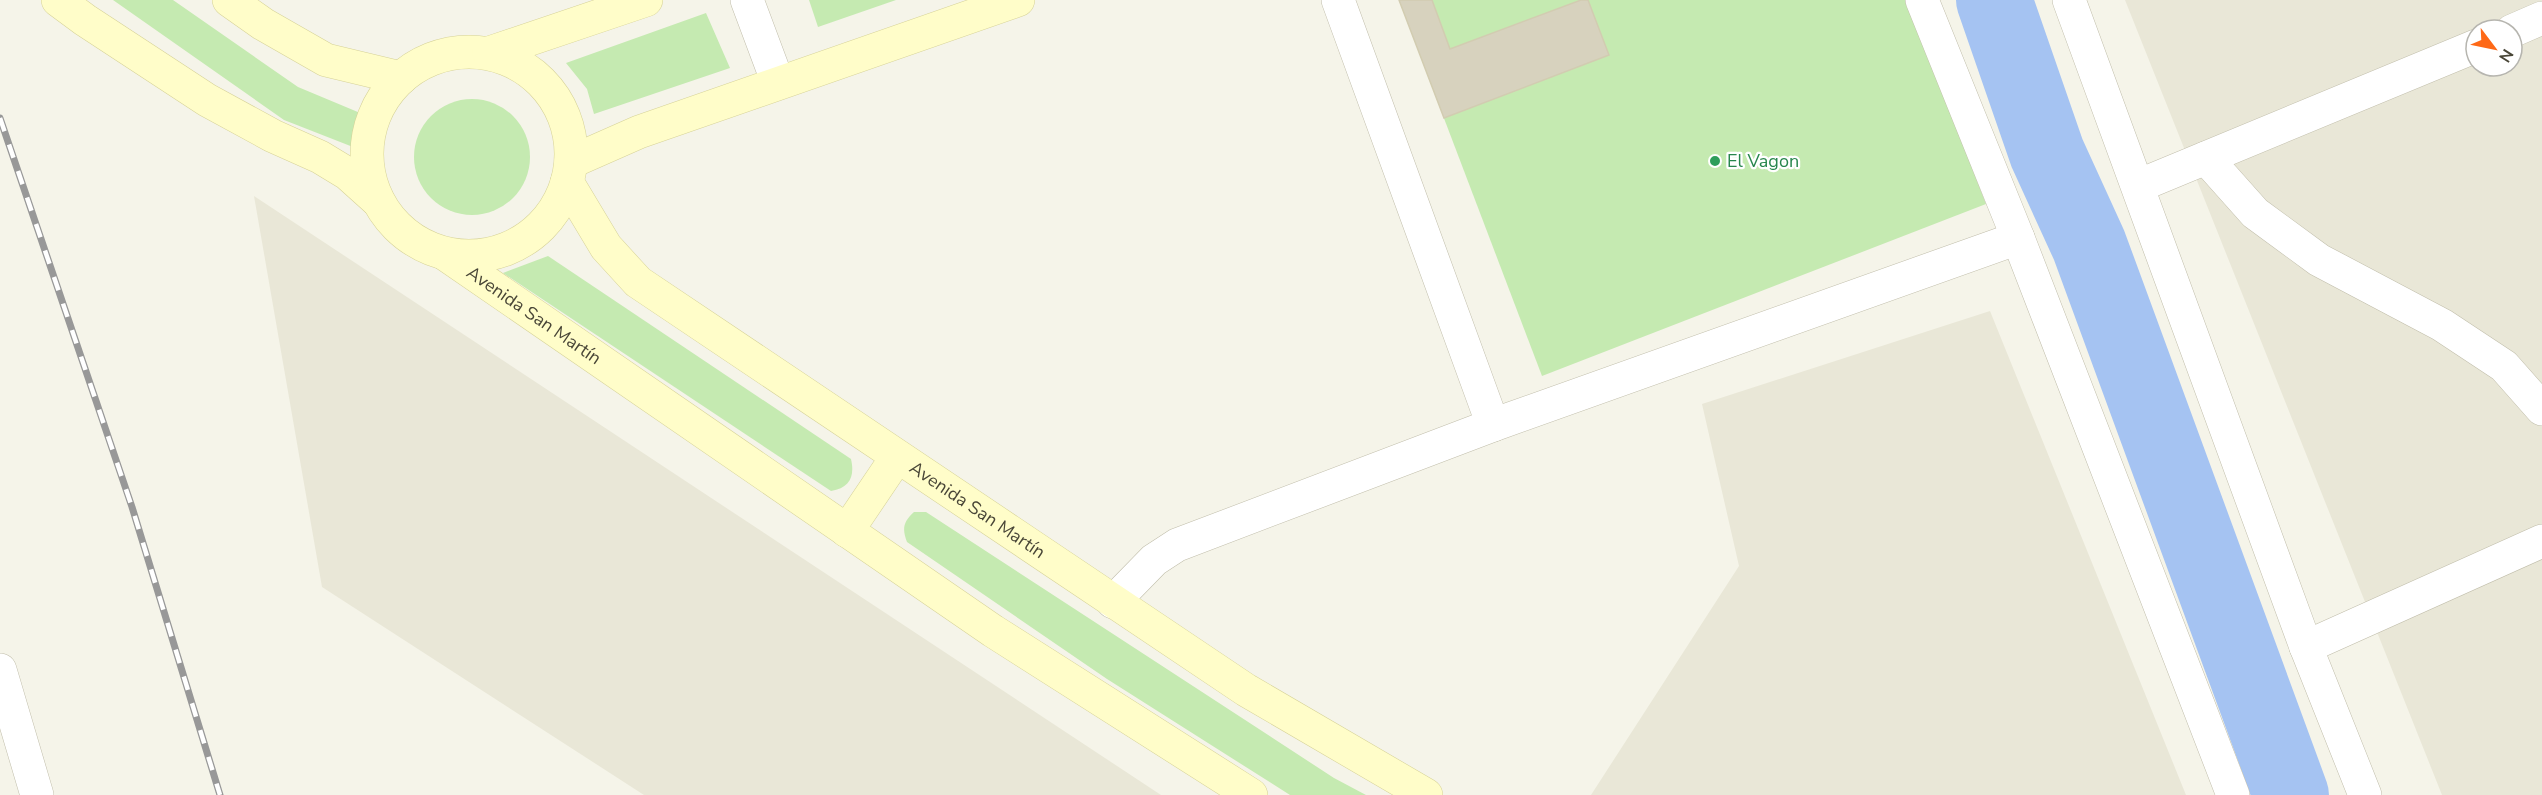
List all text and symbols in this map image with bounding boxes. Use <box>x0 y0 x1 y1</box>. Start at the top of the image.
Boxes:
north arrow <box>2464 18 2524 78</box>
text: N <box>2493 45 2518 66</box>
place label: El Vagon <box>1727 149 1799 173</box>
marker: El Vagon <box>1708 154 1722 168</box>
street label: Avenida San Martín <box>462 260 606 370</box>
street label: Avenida San Martín <box>905 456 1050 564</box>

